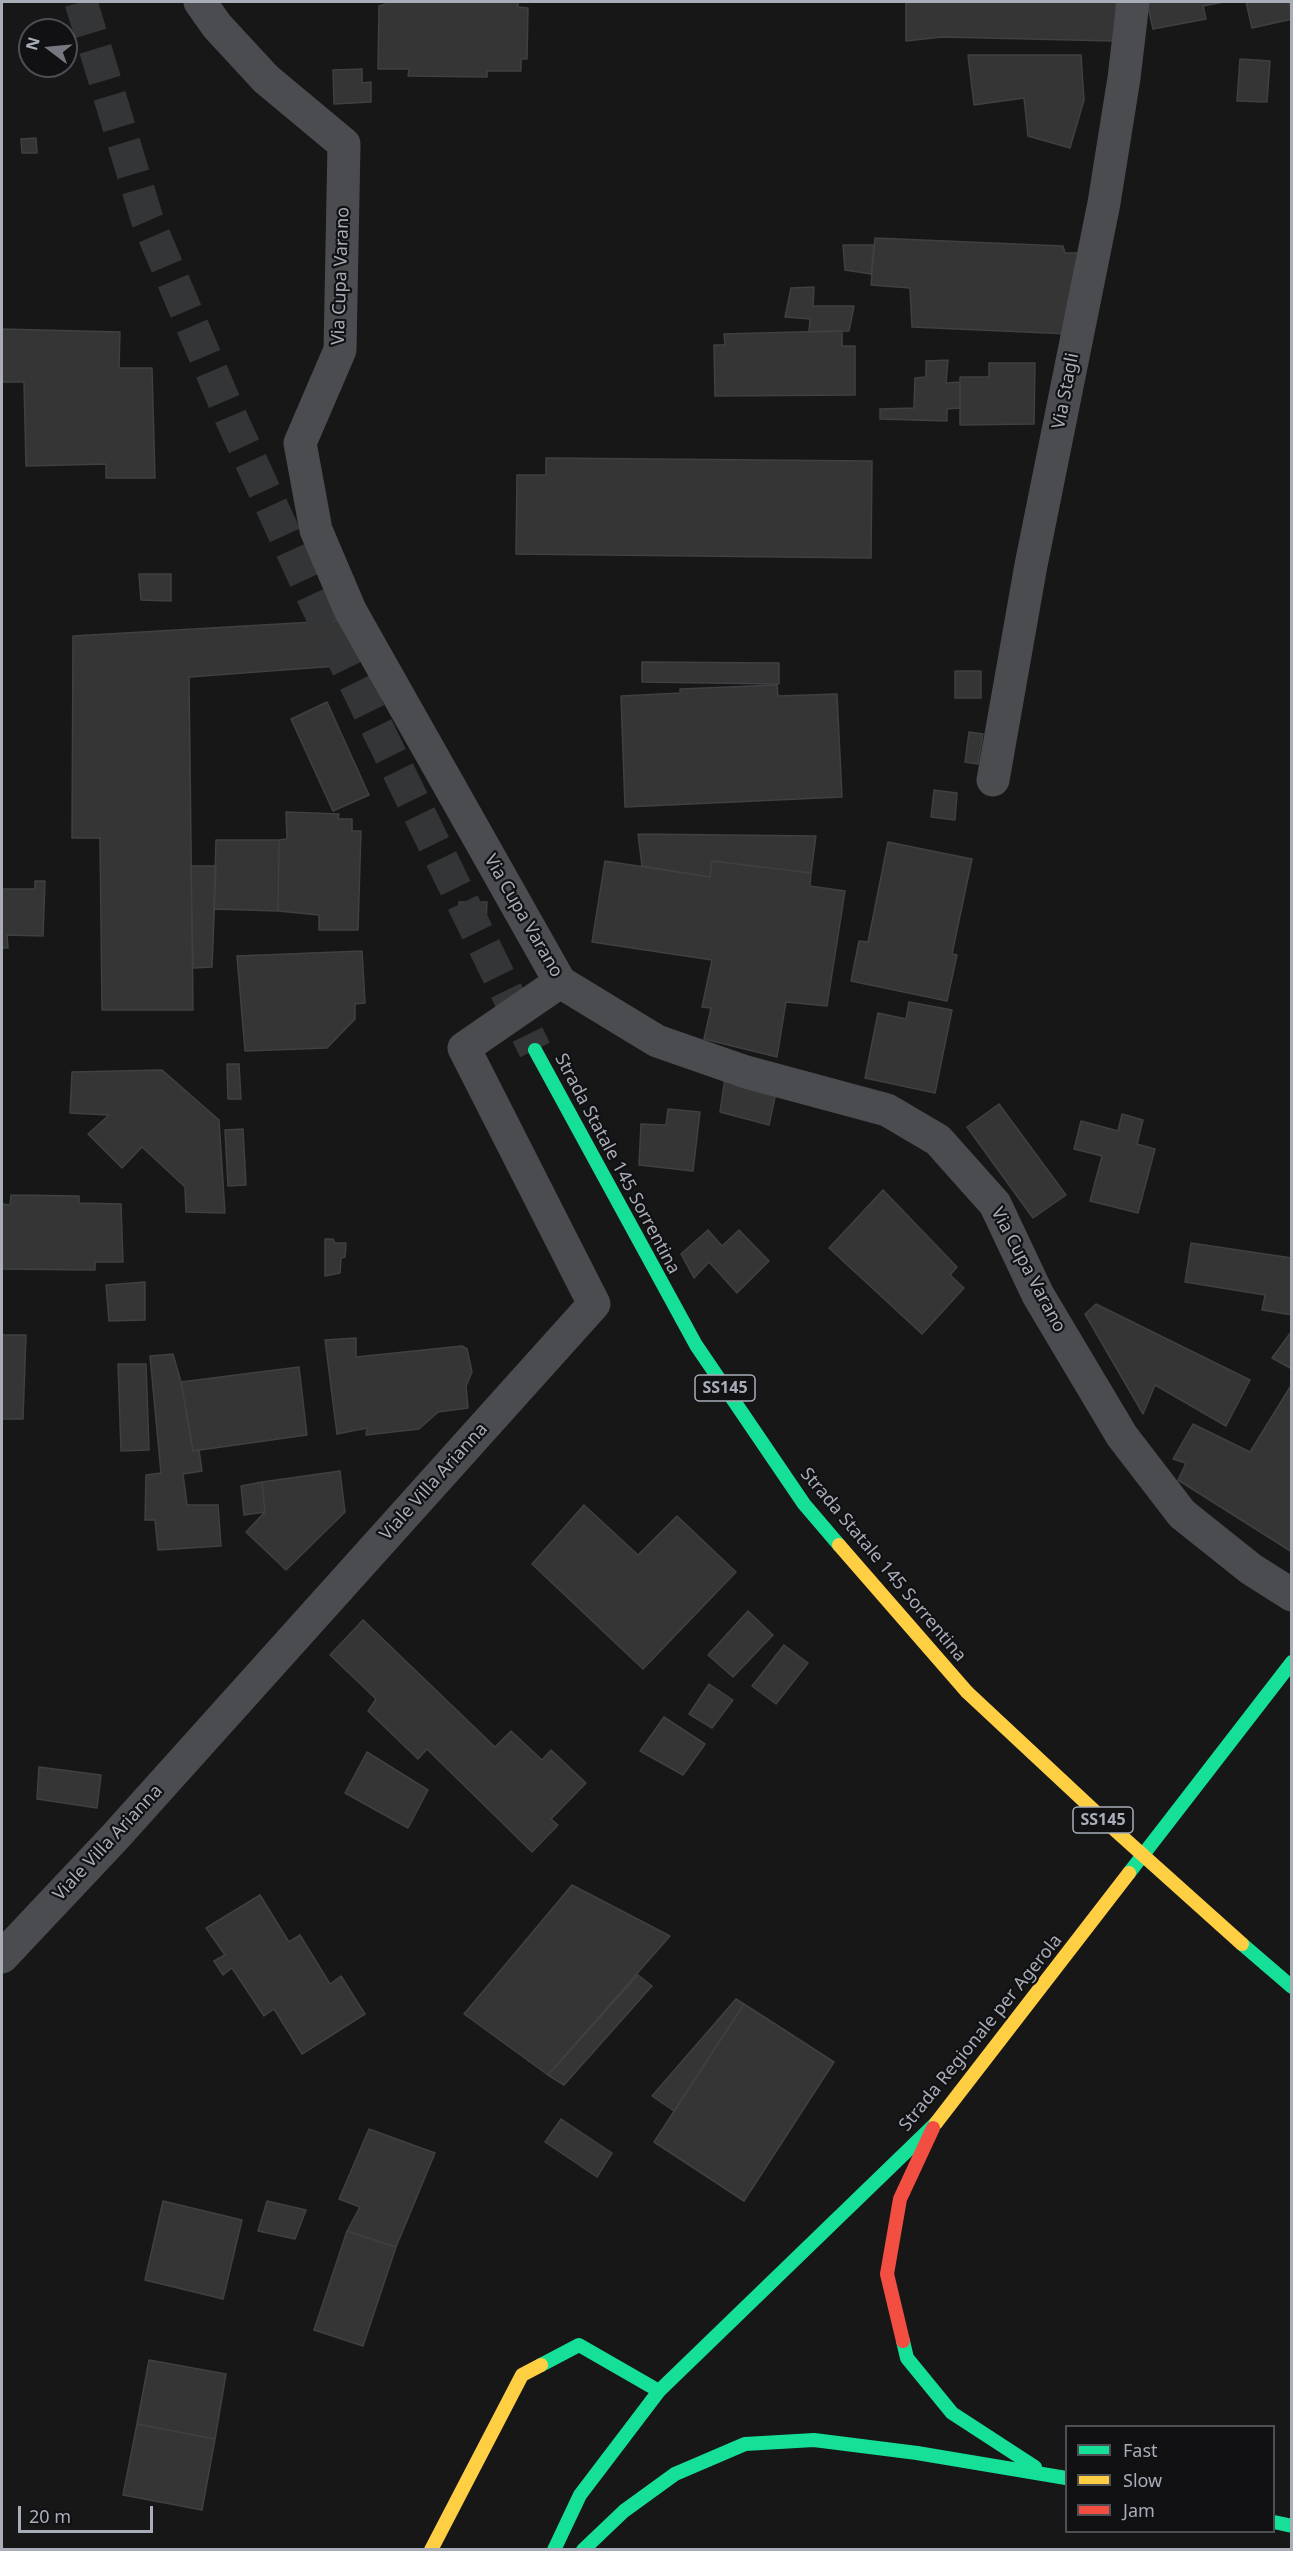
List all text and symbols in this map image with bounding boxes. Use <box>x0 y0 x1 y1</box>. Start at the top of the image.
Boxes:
north arrow <box>18 18 78 78</box>
text: N <box>20 34 45 53</box>
street label: Via Cupa Varano <box>328 207 354 345</box>
street label: Via Stagli <box>1048 351 1084 431</box>
street label: Via Cupa Varano <box>479 851 567 981</box>
street label: Strada Statale 145 Sorrentina <box>550 1050 684 1278</box>
street label: Via Cupa Varano <box>986 1204 1070 1336</box>
road number: SS145 <box>695 1375 755 1401</box>
street label: Viale Villa Arianna <box>376 1419 492 1545</box>
street label: Strada Statale 145 Sorrentina <box>796 1464 970 1666</box>
street label: Viale Villa Arianna <box>49 1781 167 1905</box>
road number: SS145 <box>1073 1807 1133 1833</box>
street label: Strada Regionale per Agerola <box>895 1930 1067 2136</box>
legend <box>1065 2425 1275 2533</box>
text: Fast <box>1123 2438 1158 2462</box>
text: Slow <box>1123 2468 1162 2492</box>
scale bar <box>21 2494 156 2532</box>
text: Jam <box>1123 2498 1155 2522</box>
text: 20 m <box>29 2504 71 2528</box>

